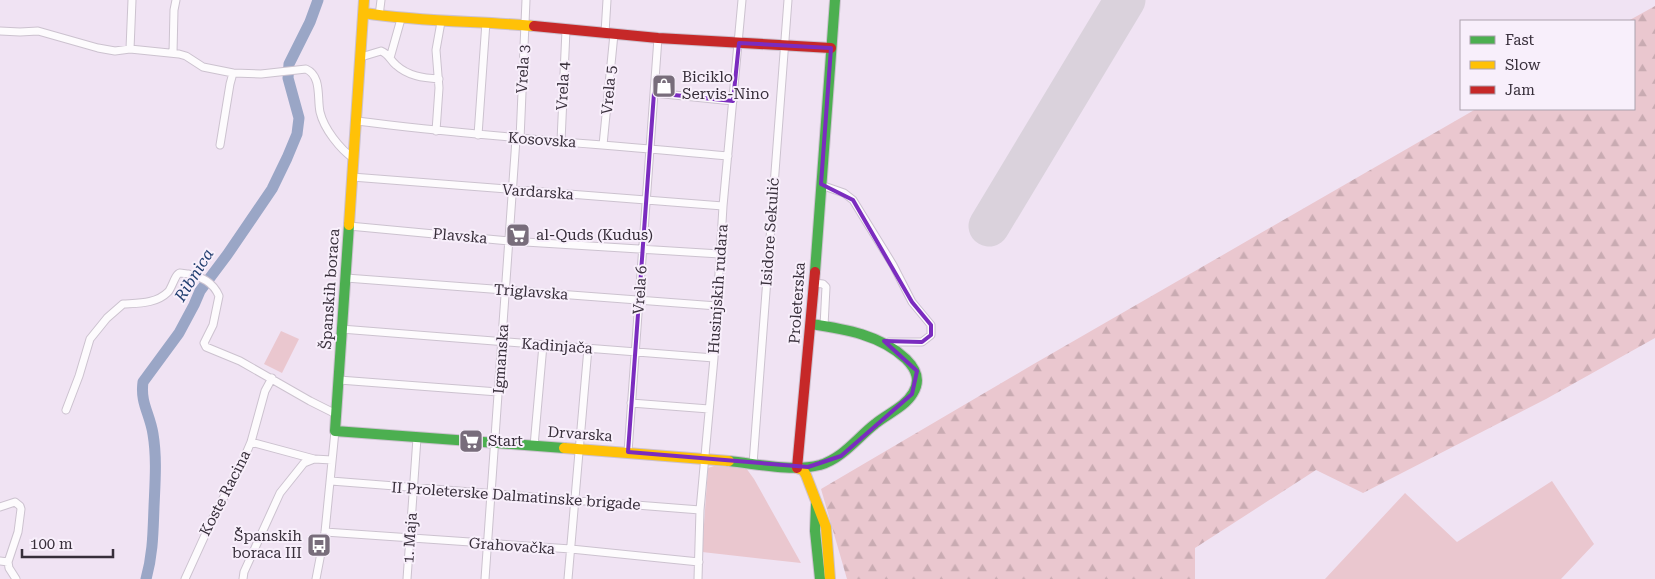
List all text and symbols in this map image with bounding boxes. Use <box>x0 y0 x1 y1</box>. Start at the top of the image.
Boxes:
legend <box>1460 20 1635 110</box>
text: Fast <box>1505 31 1535 49</box>
street label: Vrela 3 <box>513 44 533 94</box>
text: Slow <box>1505 56 1541 74</box>
street label: Vrela 4 <box>553 60 573 111</box>
street label: Vrela 5 <box>598 65 620 115</box>
place label: Biciklo Servis-Nino <box>682 68 769 103</box>
shop icon: Biciklo Servis-Nino <box>651 73 677 99</box>
text: Jam <box>1505 81 1535 99</box>
street label: Kosovska <box>507 129 577 151</box>
street label: Isidore Sekulić <box>757 177 783 287</box>
street label: Vardarska <box>502 181 574 203</box>
supermarket icon: al-Quds (Kudus) <box>505 222 531 248</box>
street label: Husinjskih rudara <box>704 223 732 355</box>
street label: Plavska <box>432 225 488 247</box>
place label: al-Quds (Kudus) <box>536 226 653 244</box>
street label: Španskih boraca <box>317 228 343 350</box>
water label: Ribnica <box>170 245 218 306</box>
street label: Proleterska <box>785 262 809 344</box>
street label: Vrela 6 <box>629 265 651 315</box>
street label: Triglavska <box>493 280 569 304</box>
street label: Igmanska <box>490 324 512 394</box>
street label: Kadinjača <box>521 335 593 357</box>
street label: Drvarska <box>547 423 613 445</box>
supermarket icon: Start <box>458 428 484 454</box>
place label: Start <box>488 432 523 450</box>
street label: Koste Racina <box>196 447 254 539</box>
street label: II Proleterske Dalmatinske brigade <box>391 478 641 514</box>
street label: 1. Maja <box>399 512 421 564</box>
scale bar <box>22 526 114 558</box>
place label: Španskih boraca III <box>232 527 302 562</box>
bus stop icon: Španskih boraca III <box>306 532 332 558</box>
street label: Grahovačka <box>468 534 556 558</box>
text: 100 m <box>30 535 73 553</box>

